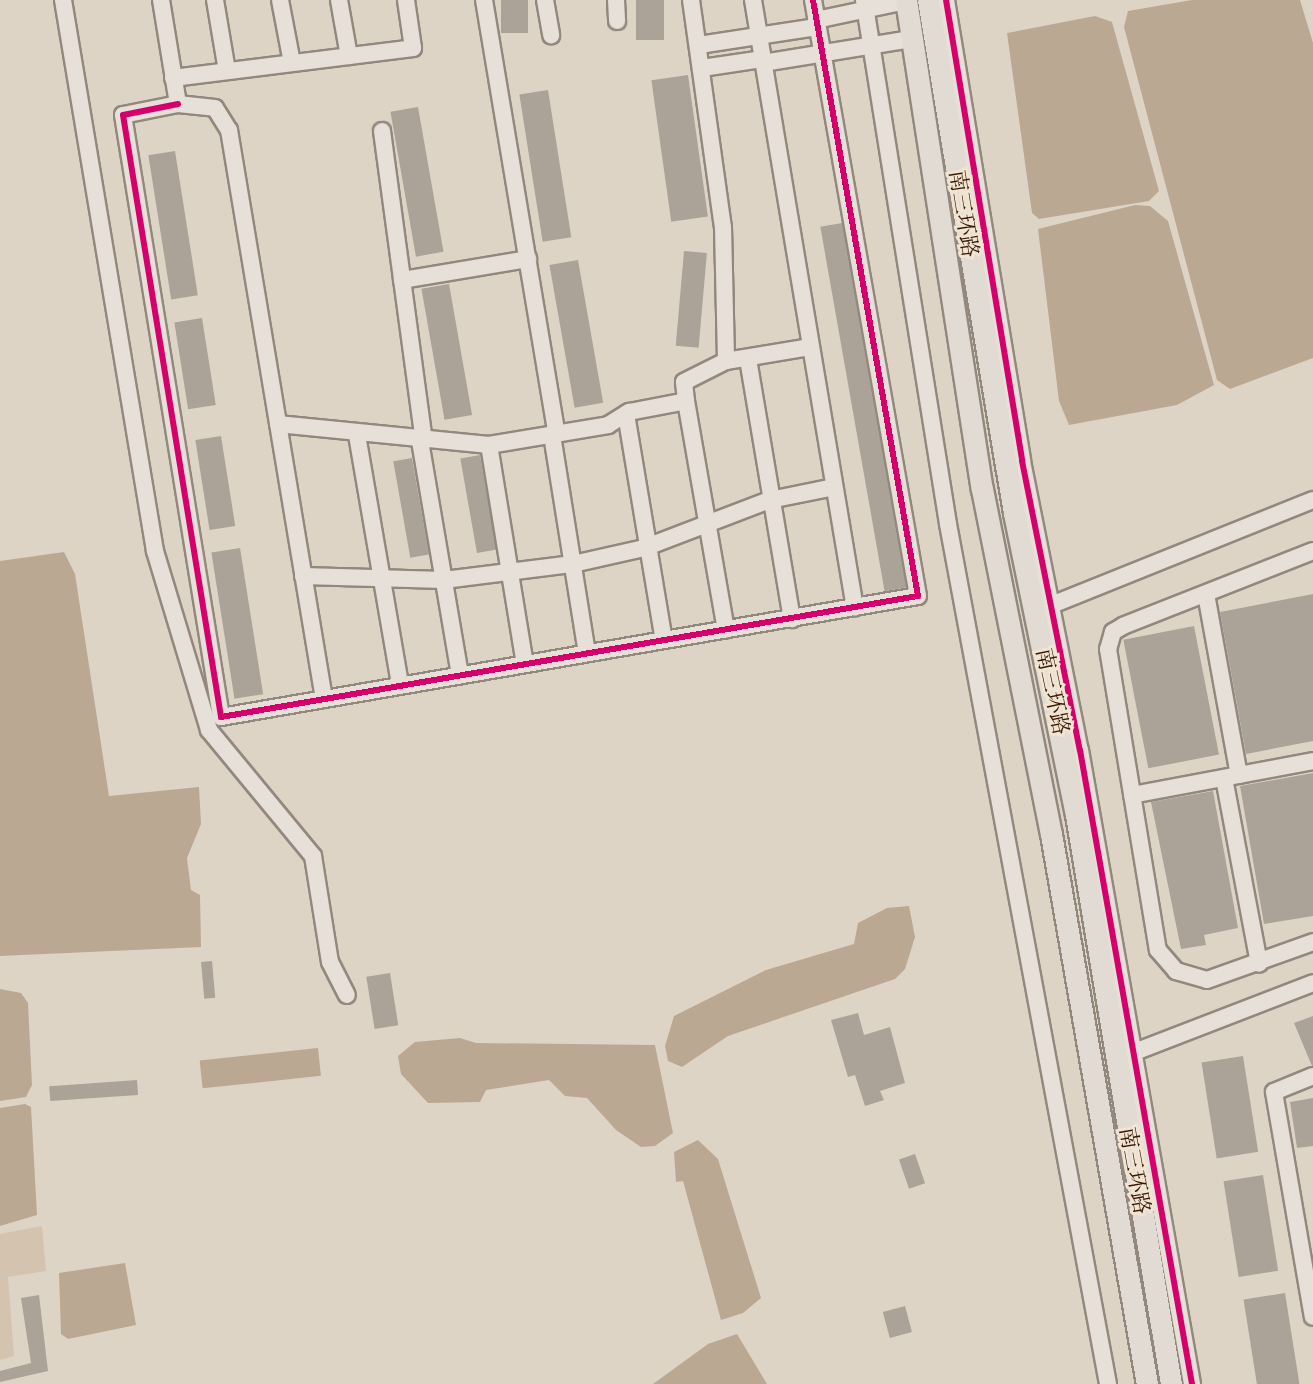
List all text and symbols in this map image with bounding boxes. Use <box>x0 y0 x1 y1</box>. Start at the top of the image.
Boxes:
street label: 南三环路 <box>942 168 982 260</box>
street label: 南三环路 <box>1029 646 1073 738</box>
street label: 南三环路 <box>1112 1125 1154 1217</box>

